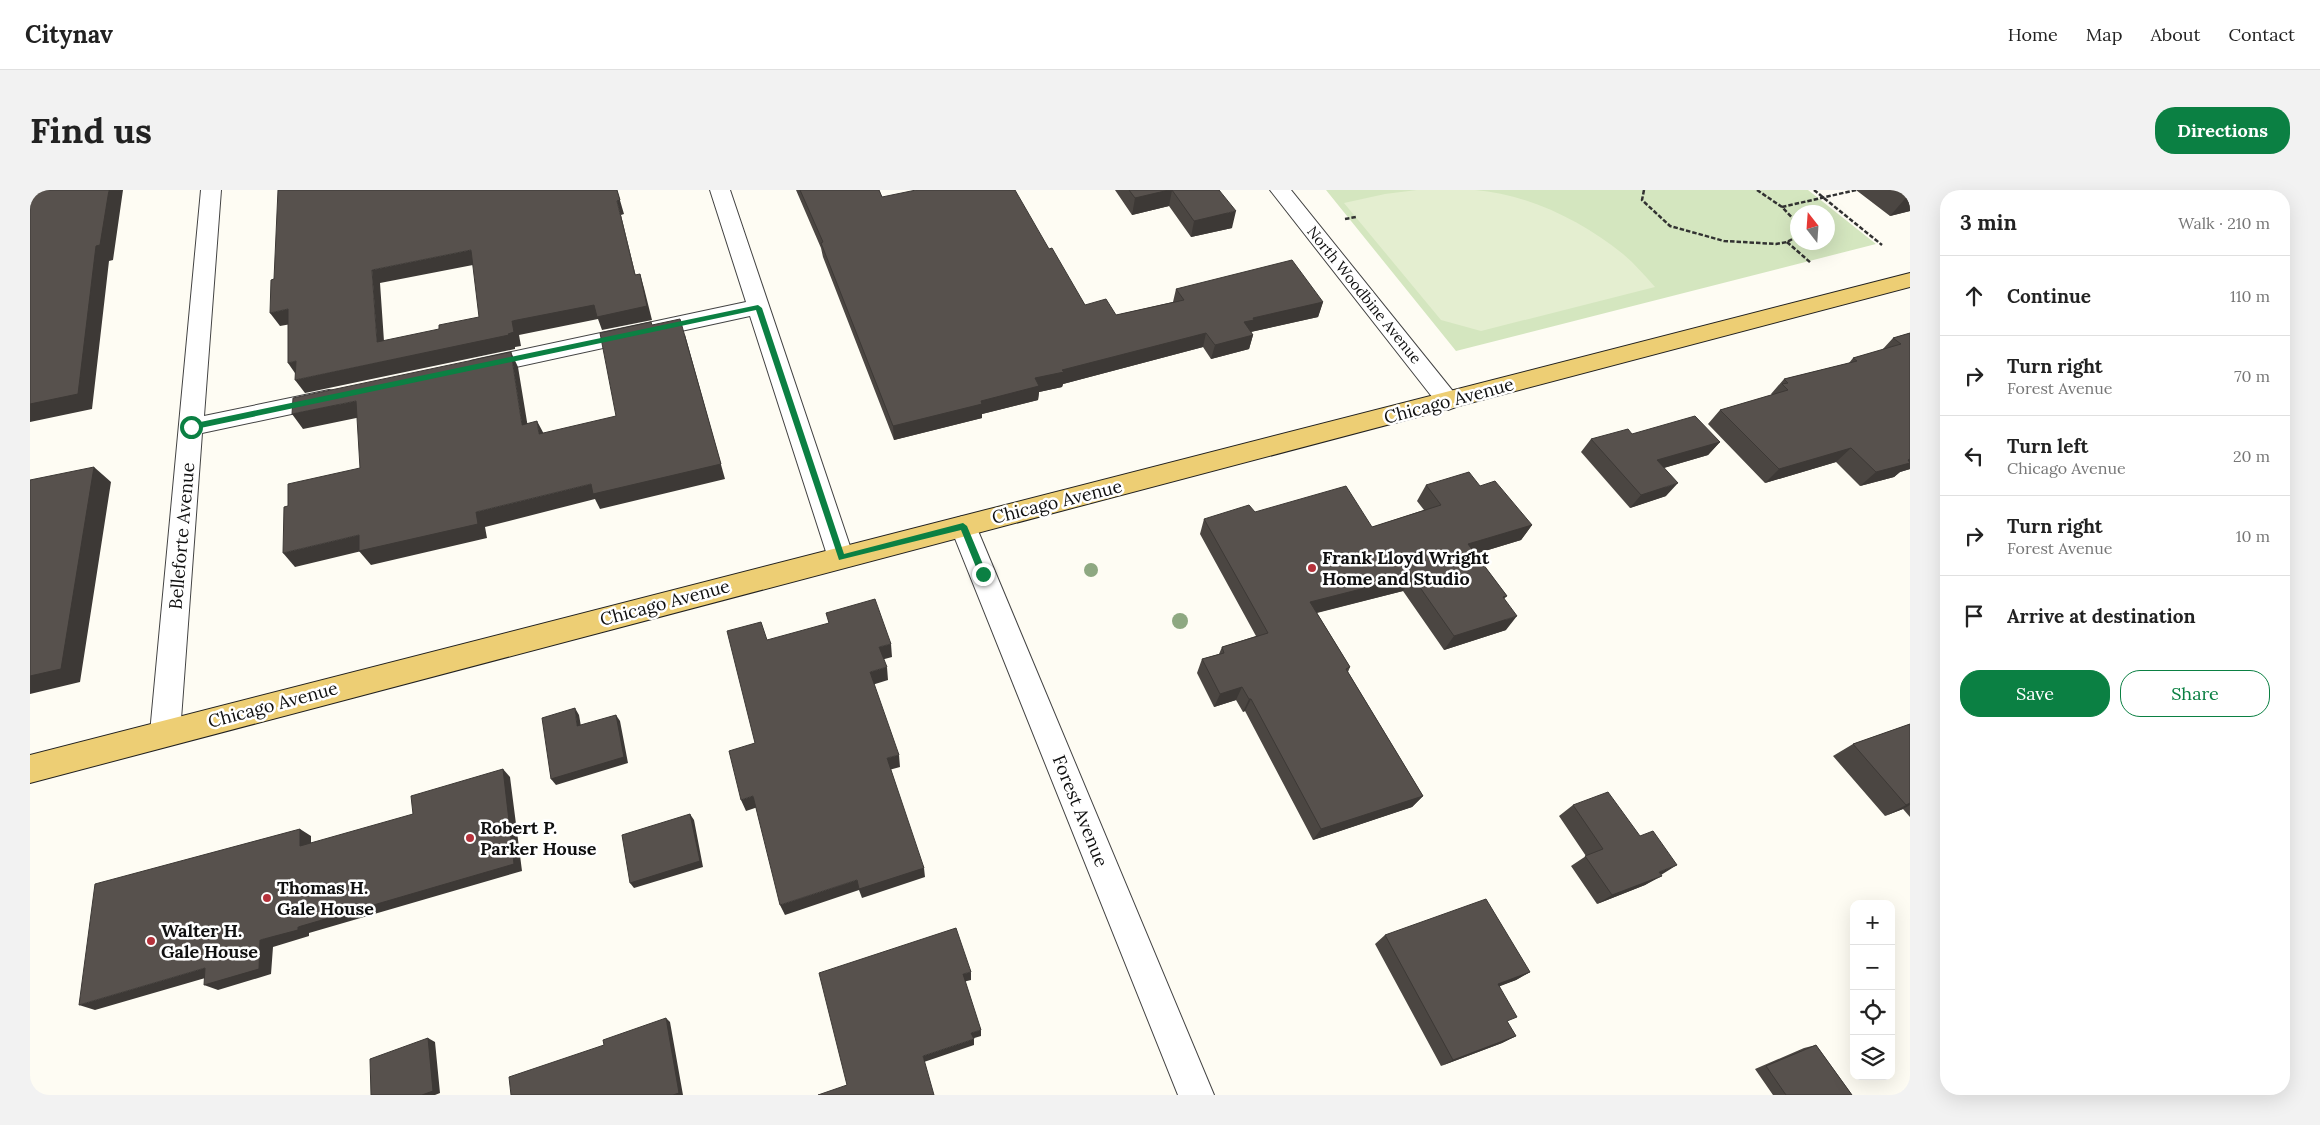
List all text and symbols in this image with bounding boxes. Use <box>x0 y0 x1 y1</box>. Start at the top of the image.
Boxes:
text: Citynav <box>25 19 113 50</box>
text: Home <box>2008 23 2058 46</box>
text: Map <box>2086 23 2122 46</box>
text: About <box>2150 23 2200 46</box>
text: Contact <box>2228 23 2295 46</box>
button: Directions <box>2155 107 2290 154</box>
text: Find us <box>30 108 152 153</box>
north arrow <box>1790 205 1835 250</box>
text: 3 min <box>1960 209 2017 236</box>
text: Walk · 210 m <box>2178 213 2270 233</box>
street label: North Woodbine Avenue <box>1303 222 1426 367</box>
icon: ahead <box>1960 282 1988 310</box>
text: Continue <box>2007 284 2091 308</box>
text: 110 m <box>2230 286 2270 306</box>
text: Turn right <box>2007 354 2103 378</box>
icon: right <box>1960 362 1988 390</box>
text: 70 m <box>2234 366 2270 386</box>
street label: Chicago Avenue <box>1381 372 1517 429</box>
text: Forest Avenue <box>2007 378 2113 398</box>
route start <box>180 416 203 439</box>
text: Turn left <box>2007 434 2088 458</box>
icon: left <box>1960 442 1988 470</box>
text: 20 m <box>2233 446 2270 466</box>
text: Chicago Avenue <box>2007 458 2126 478</box>
street label: Belleforte Avenue <box>164 461 199 610</box>
street label: Chicago Avenue <box>989 474 1125 529</box>
text: Turn right <box>2007 514 2103 538</box>
icon: right <box>1960 522 1988 550</box>
text: 10 m <box>2236 526 2270 546</box>
text: Forest Avenue <box>2007 538 2113 558</box>
place label: Frank Lloyd Wright Home and Studio <box>1322 546 1490 590</box>
marker: Frank Lloyd Wright Home and Studio <box>1306 562 1318 574</box>
route end <box>972 563 995 586</box>
street label: Chicago Avenue <box>597 574 733 631</box>
icon: arrive <box>1960 602 1988 630</box>
text: Arrive at destination <box>2007 604 2196 628</box>
button: Save <box>1960 670 2110 717</box>
button: Share <box>2120 670 2270 717</box>
street label: Chicago Avenue <box>205 676 341 733</box>
street label: Forest Avenue <box>1048 751 1113 870</box>
place label: Robert P. Parker House <box>480 816 597 860</box>
marker: Robert P. Parker House <box>464 832 476 844</box>
place label: Thomas H. Gale House <box>277 876 374 920</box>
marker: Thomas H. Gale House <box>261 892 273 904</box>
map controls <box>1850 900 1895 1080</box>
button: + <box>1850 900 1895 945</box>
place label: Walter H. Gale House <box>161 919 258 963</box>
marker: Walter H. Gale House <box>145 935 157 947</box>
button: − <box>1850 945 1895 990</box>
button: locate <box>1850 990 1895 1035</box>
button: layers <box>1850 1035 1895 1080</box>

